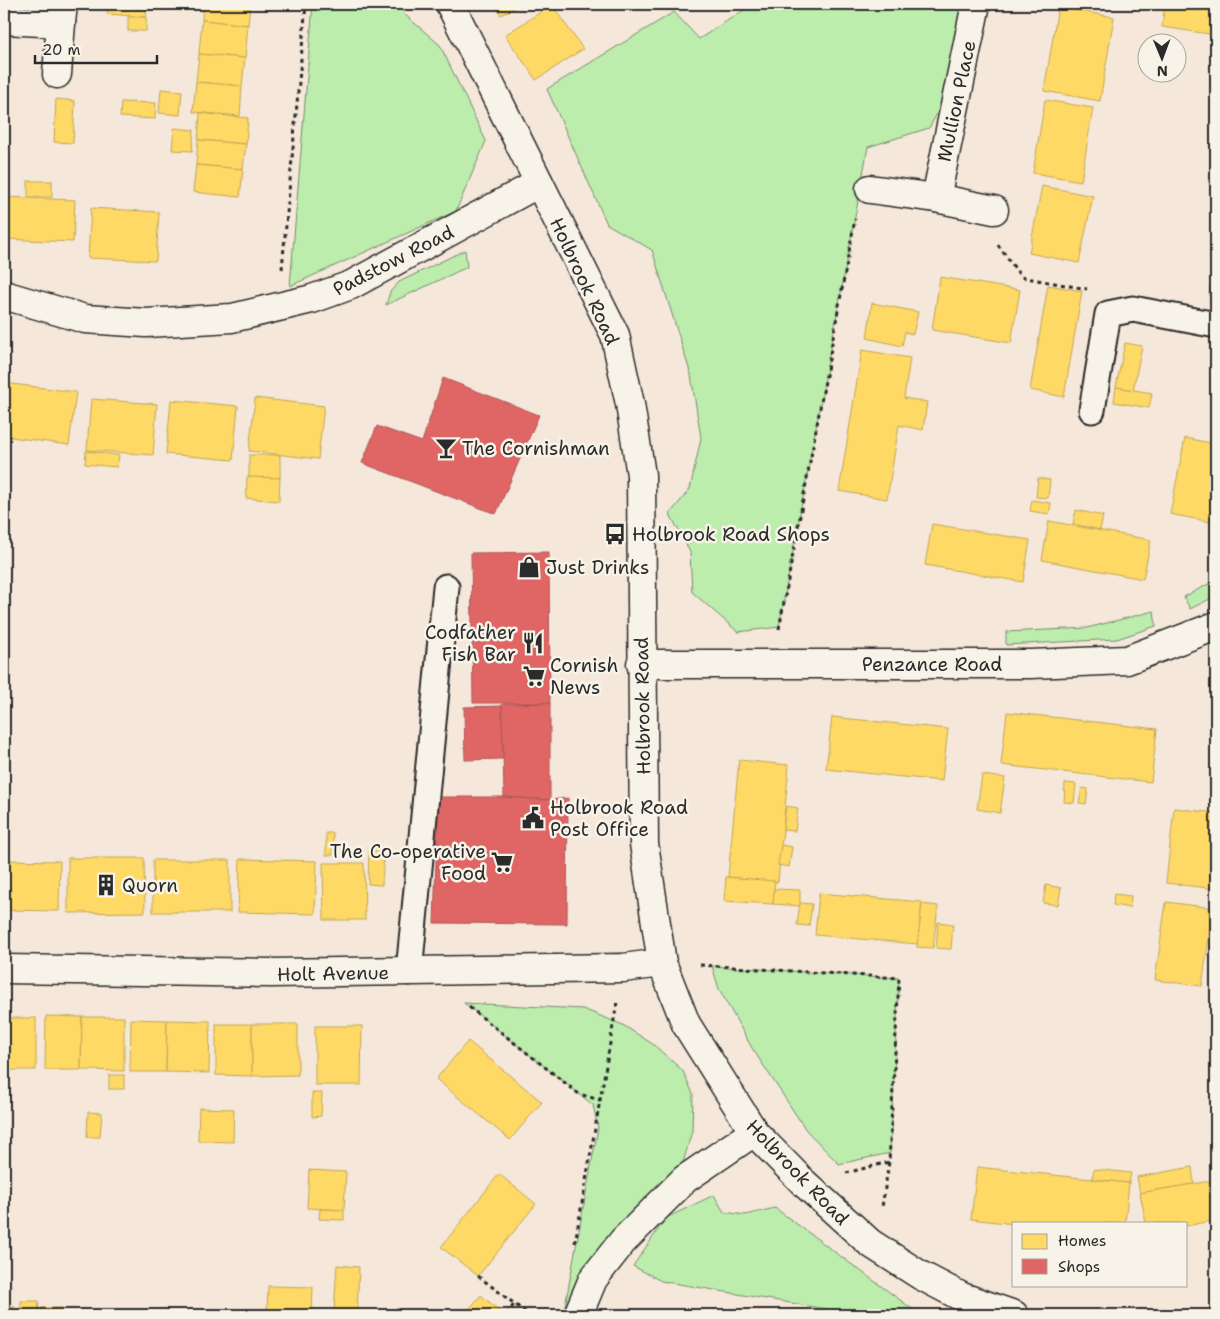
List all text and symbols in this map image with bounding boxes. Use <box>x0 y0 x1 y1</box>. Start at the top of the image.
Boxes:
scale bar <box>35 32 158 64</box>
north arrow <box>1138 32 1188 82</box>
street label: Mullion Place <box>931 38 982 164</box>
text: 20 m <box>42 40 81 60</box>
text: N <box>1157 62 1168 80</box>
street label: Holbrook Road <box>544 213 625 349</box>
street label: Padstow Road <box>329 219 458 302</box>
bar icon: The Cornishman <box>433 435 459 461</box>
place label: The Cornishman <box>462 436 610 461</box>
bus stop icon: Holbrook Road Shops <box>602 521 628 547</box>
place label: Holbrook Road Shops <box>632 522 830 547</box>
shop icon: Just Drinks <box>516 554 542 580</box>
place label: Just Drinks <box>546 555 649 580</box>
place label: Codfather Fish Bar <box>425 620 516 667</box>
restaurant icon: Codfather Fish Bar <box>520 630 546 656</box>
street label: Holbrook Road <box>629 637 656 775</box>
street label: Penzance Road <box>862 652 1002 677</box>
place label: Cornish News <box>550 653 618 700</box>
supermarket icon: Cornish News <box>521 663 547 689</box>
place label: Holbrook Road Post Office <box>550 795 688 842</box>
public building icon: Holbrook Road Post Office <box>520 805 546 831</box>
place label: The Co-operative Food <box>330 839 486 886</box>
supermarket icon: The Co-operative Food <box>489 849 515 875</box>
building icon: Quorn <box>93 872 119 898</box>
place label: Quorn <box>122 873 178 898</box>
street label: Holt Avenue <box>277 960 389 987</box>
street label: Holbrook Road <box>741 1114 855 1231</box>
legend <box>1012 1222 1188 1286</box>
text: Homes <box>1058 1231 1106 1251</box>
text: Shops <box>1058 1257 1100 1277</box>

